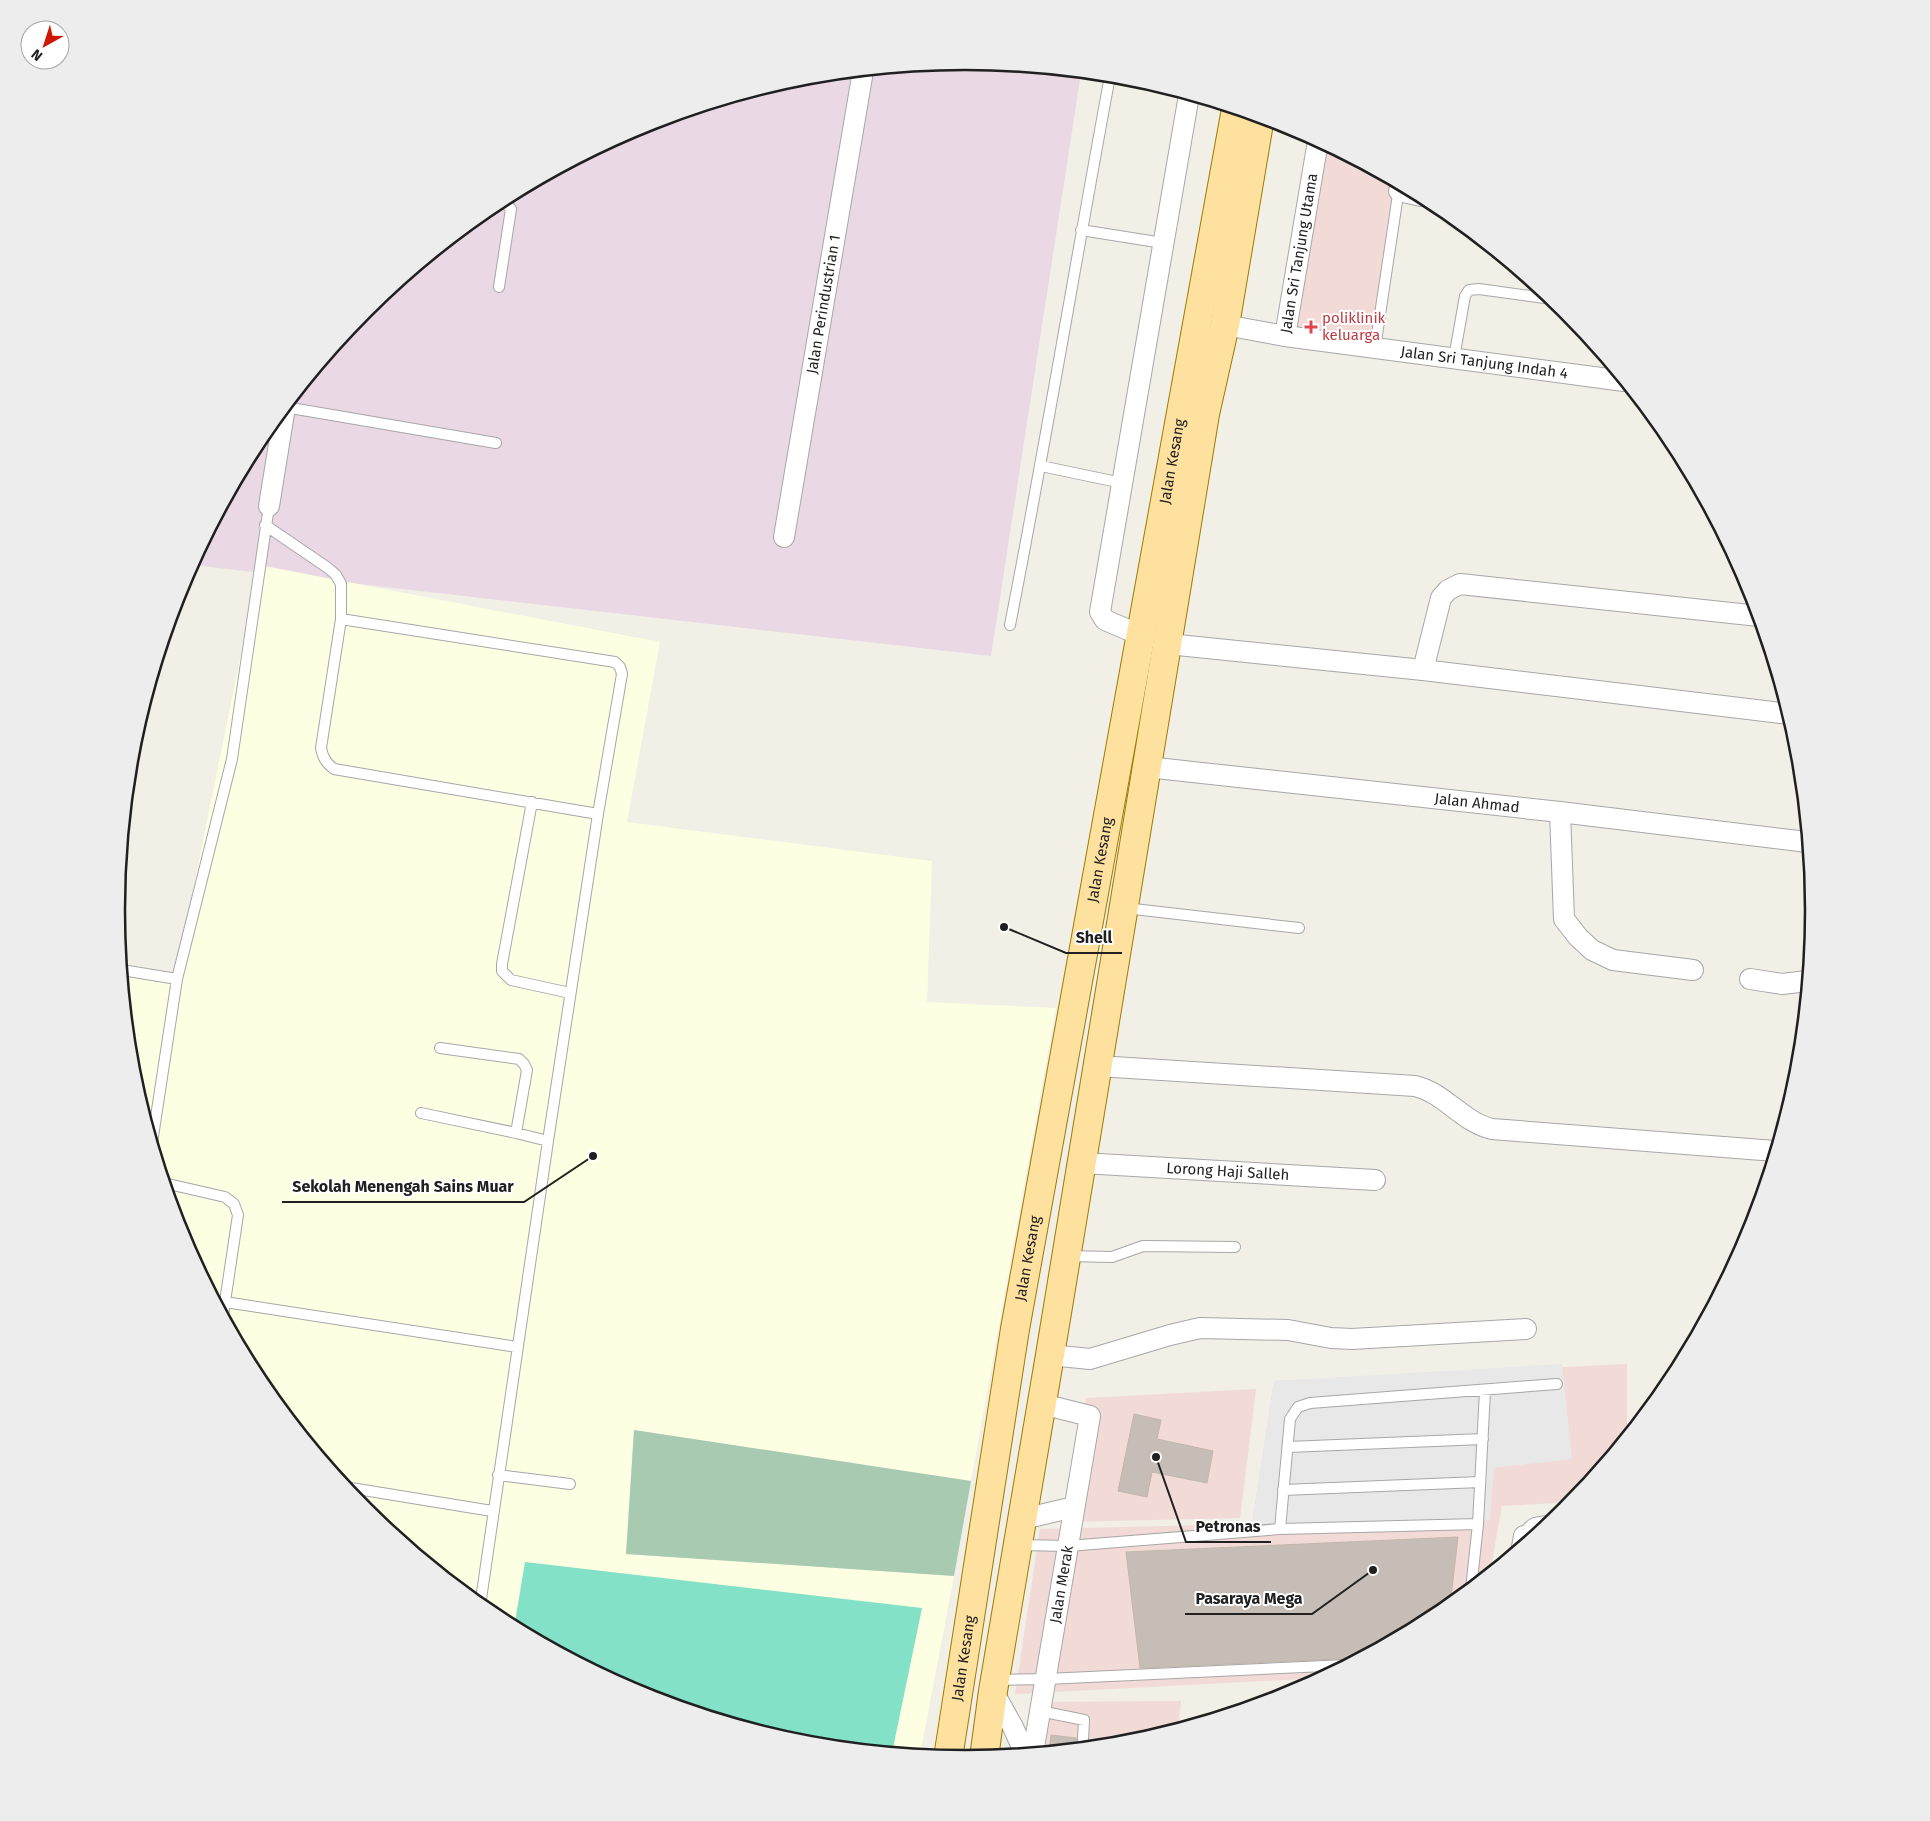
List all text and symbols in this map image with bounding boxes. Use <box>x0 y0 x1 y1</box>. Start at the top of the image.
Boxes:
north arrow <box>20 20 70 70</box>
text: N <box>28 45 46 64</box>
street label: Jalan Sri Tanjung Utama <box>1277 172 1321 335</box>
street label: Jalan Perindustrian 1 <box>803 233 844 375</box>
place label: poliklinik keluarga <box>1322 309 1386 344</box>
marker: poliklinik keluarga <box>1304 320 1318 334</box>
street label: Jalan Sri Tanjung Indah 4 <box>1399 342 1569 382</box>
street label: Jalan Kesang <box>1156 417 1189 505</box>
street label: Jalan Ahmad <box>1434 789 1520 817</box>
street label: Jalan Kesang <box>1083 816 1117 904</box>
callout: Shell <box>1066 922 1122 953</box>
text: Shell <box>1076 928 1113 947</box>
street label: Lorong Haji Salleh <box>1166 1159 1290 1184</box>
callout: Sekolah Menengah Sains Muar <box>282 1171 524 1202</box>
text: Sekolah Menengah Sains Muar <box>292 1177 514 1196</box>
street label: Jalan Kesang <box>1011 1214 1044 1302</box>
callout: Petronas <box>1186 1511 1271 1542</box>
text: Petronas <box>1196 1517 1261 1536</box>
street label: Jalan Merak <box>1046 1544 1077 1625</box>
callout: Pasaraya Mega <box>1185 1583 1312 1614</box>
text: Pasaraya Mega <box>1195 1589 1303 1608</box>
street label: Jalan Kesang <box>948 1614 979 1702</box>

